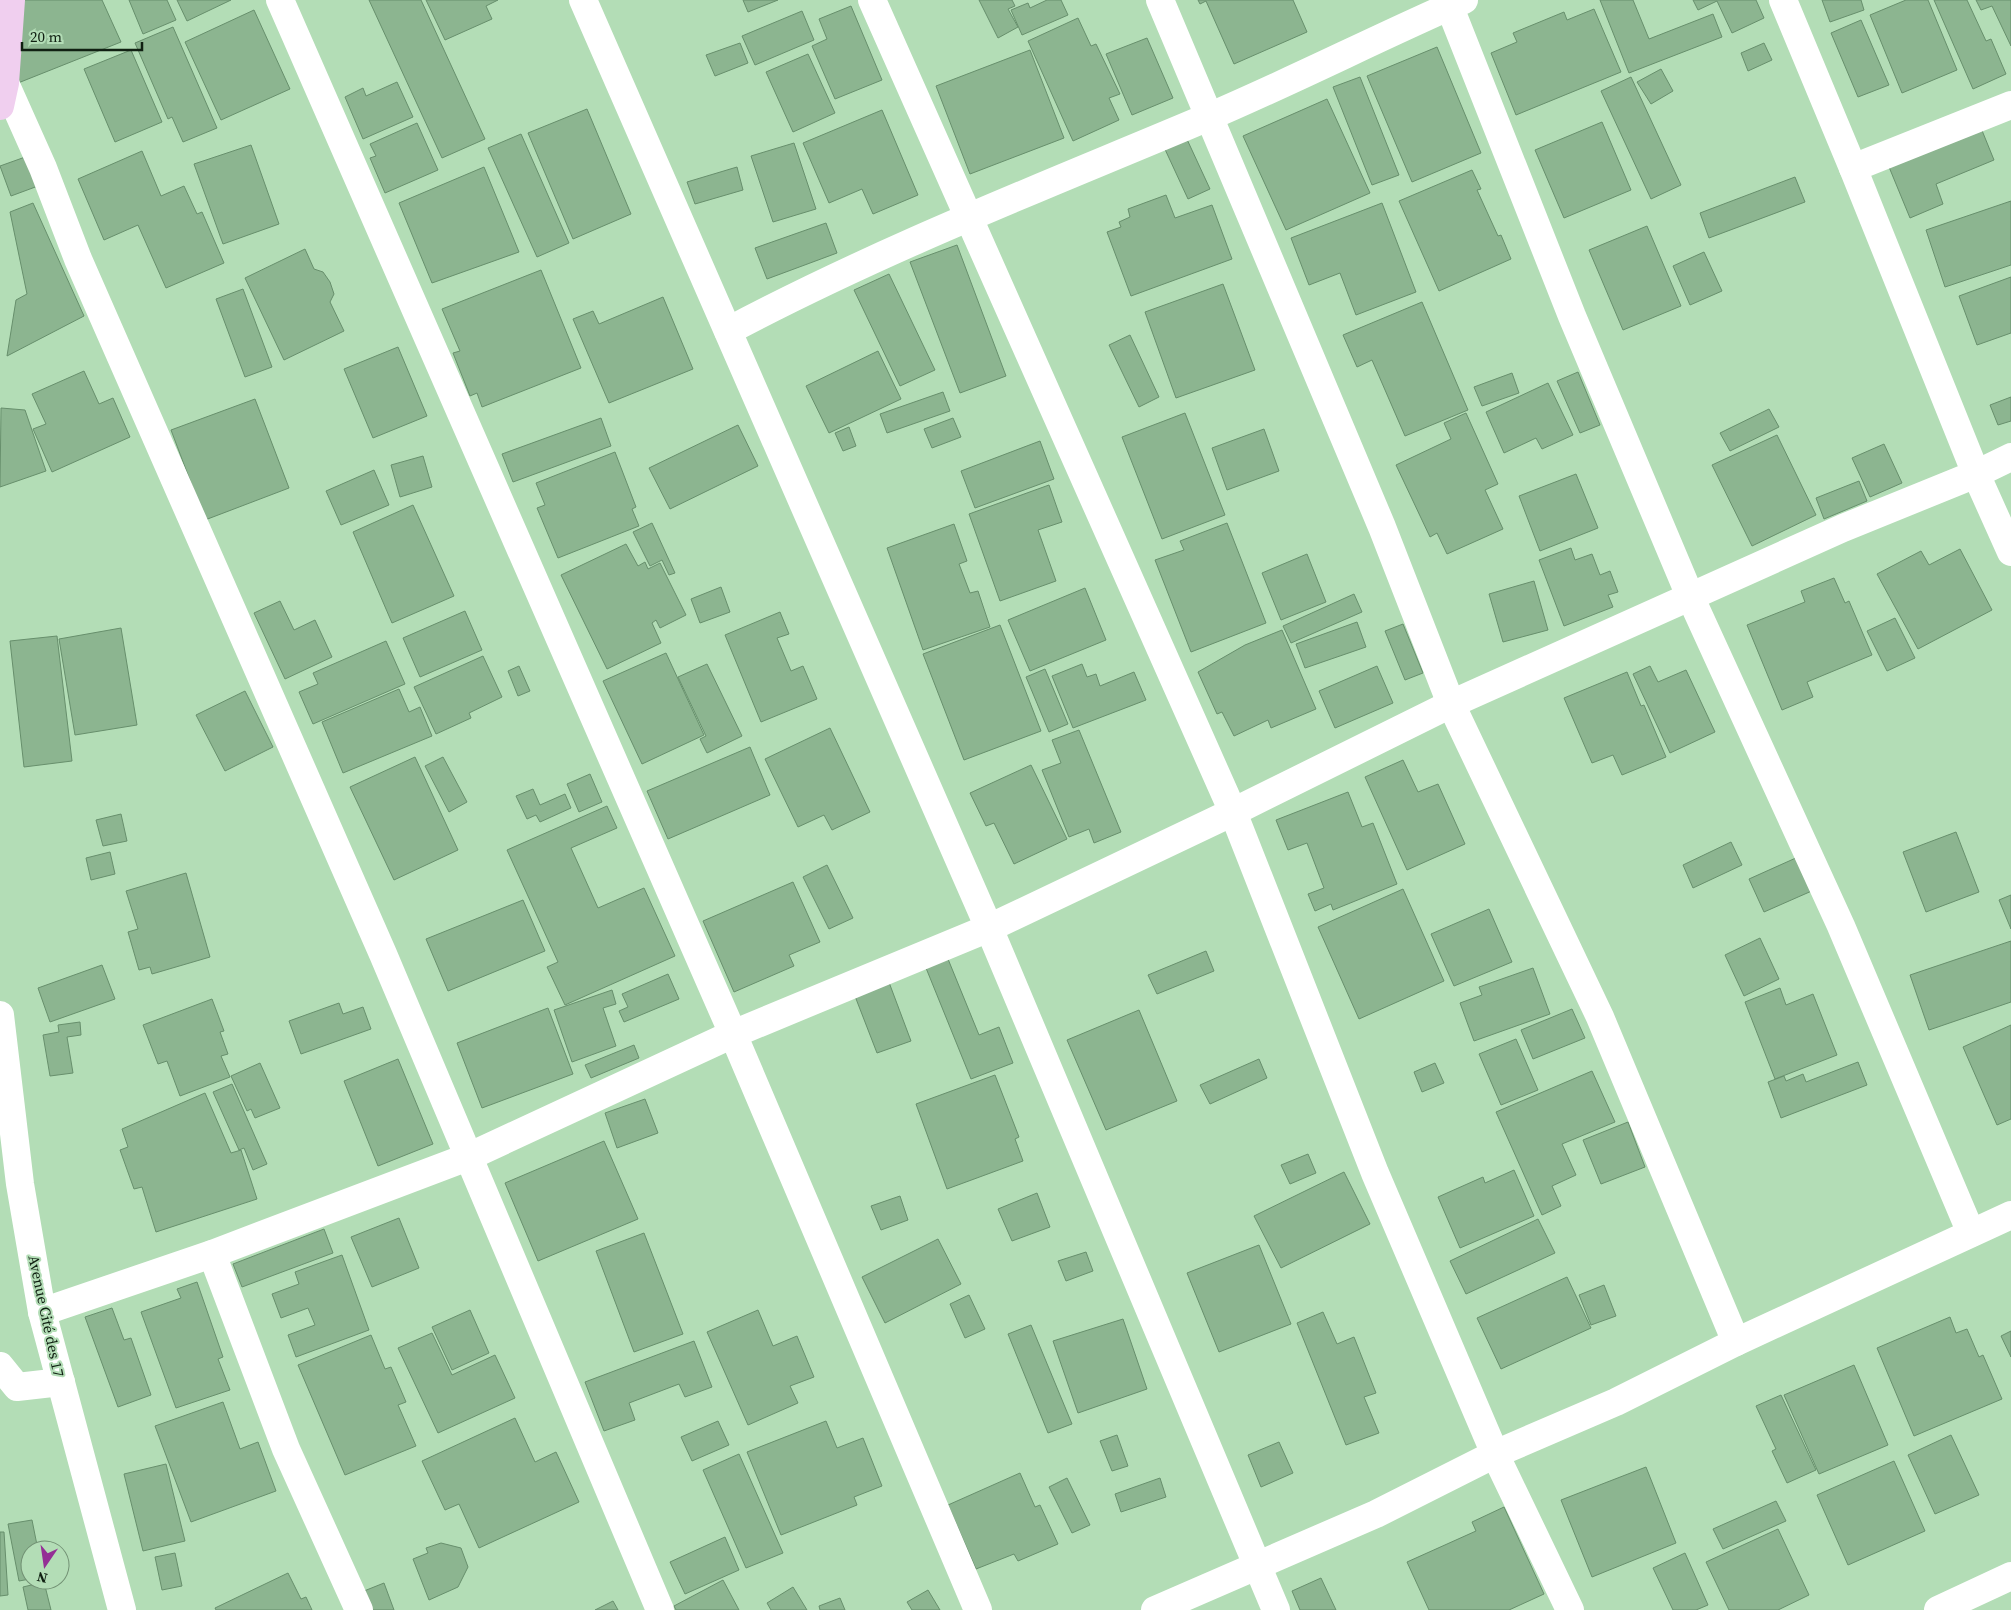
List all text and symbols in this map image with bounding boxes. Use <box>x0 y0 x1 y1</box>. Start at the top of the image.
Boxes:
scale bar <box>22 20 142 52</box>
text: 20 m <box>30 26 62 47</box>
street label: Avenue Cité des 17 <box>23 1253 70 1379</box>
north arrow <box>20 1540 70 1590</box>
text: N <box>35 1567 49 1589</box>

